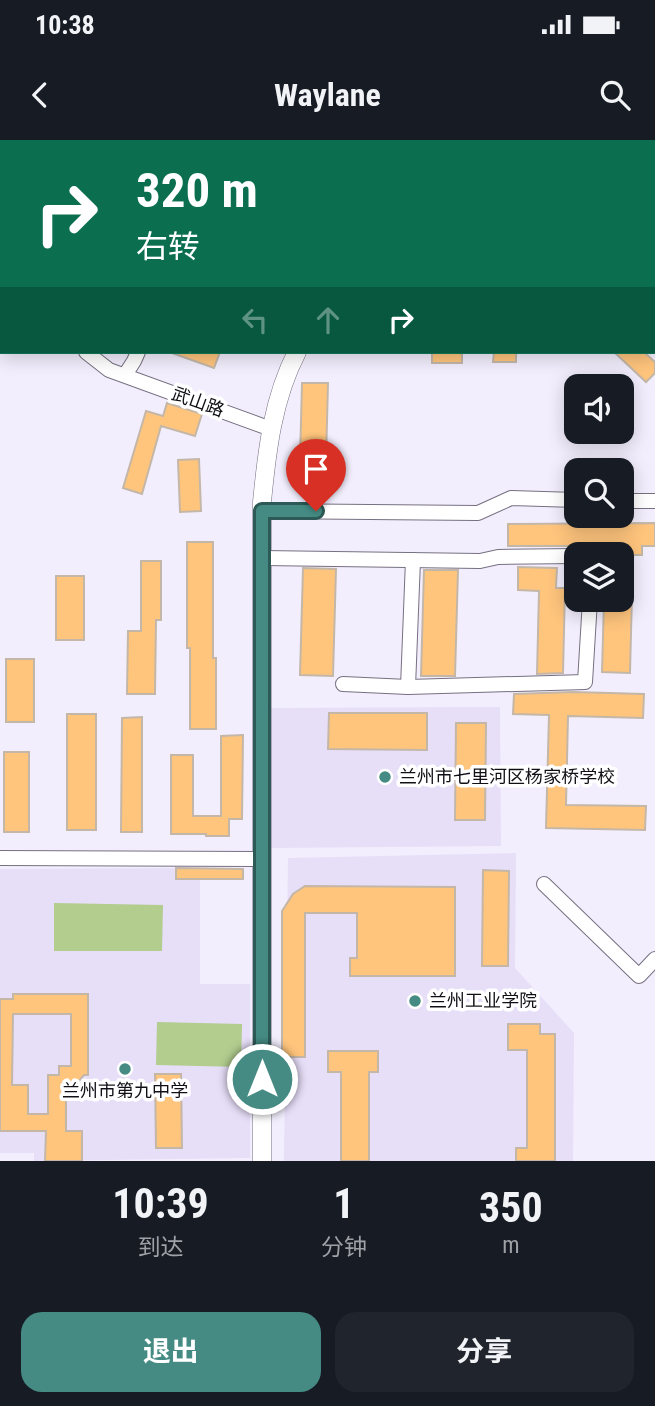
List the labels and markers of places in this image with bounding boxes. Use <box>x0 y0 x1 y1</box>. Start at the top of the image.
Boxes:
pin <box>286 439 346 511</box>
place label: 兰州市七里河区杨家桥学校 <box>399 766 615 787</box>
marker: 兰州市七里河区杨家桥学校 <box>377 769 393 785</box>
place label: 兰州工业学院 <box>429 990 537 1011</box>
marker: 兰州工业学院 <box>407 993 423 1009</box>
marker: 兰州市第九中学 <box>117 1061 133 1077</box>
place label: 兰州市第九中学 <box>62 1080 188 1101</box>

